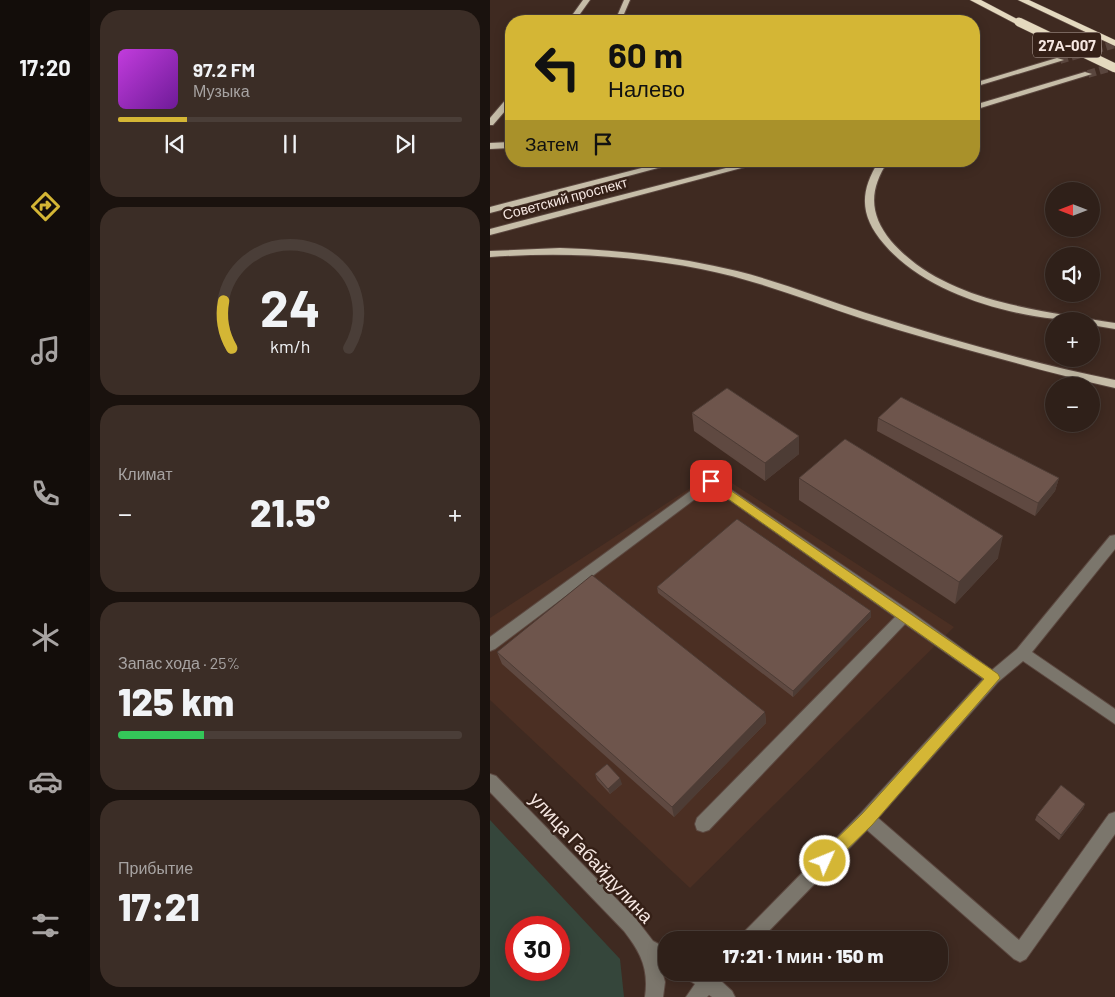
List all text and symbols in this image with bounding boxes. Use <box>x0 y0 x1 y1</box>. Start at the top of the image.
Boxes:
road number: 27А-007 <box>1033 32 1101 58</box>
text: 60 m <box>608 33 683 75</box>
icon: left <box>525 35 590 100</box>
text: 17:20 <box>19 54 71 80</box>
text: 97.2 FM <box>193 58 255 81</box>
text: Налево <box>608 75 685 101</box>
text: Музыка <box>193 81 250 100</box>
icon: previous <box>161 130 189 158</box>
icon: pause <box>276 130 304 158</box>
icon: next <box>391 130 419 158</box>
icon: arrive <box>589 130 617 158</box>
text: Затем <box>525 132 579 155</box>
street label: Советский проспект <box>501 173 630 223</box>
north arrow <box>1045 182 1100 238</box>
map controls <box>1045 182 1100 432</box>
icon: directions <box>28 189 63 224</box>
button: sound <box>1045 247 1100 302</box>
text: 24 <box>260 275 320 337</box>
button: + <box>1045 312 1100 367</box>
icon: music <box>28 333 63 368</box>
text: km/h <box>270 335 310 357</box>
button: − <box>1045 377 1100 432</box>
pin <box>690 460 732 502</box>
text: Климат <box>118 464 172 483</box>
icon: arrive <box>697 467 725 495</box>
icon: phone <box>28 476 63 511</box>
text: 21.5° <box>250 489 330 535</box>
text: − <box>118 496 132 530</box>
text: + <box>448 496 462 530</box>
icon: climate <box>28 620 63 655</box>
text: Запас хода · 25% <box>118 653 240 672</box>
text: 125 km <box>118 678 234 724</box>
icon: car <box>28 764 63 799</box>
street label: улица Габайдулина <box>525 787 659 927</box>
position arrow <box>798 834 850 886</box>
text: Прибытие <box>118 858 193 877</box>
text: 17:21 <box>118 883 200 929</box>
icon: filters <box>28 908 63 943</box>
speed limit sign: 30 <box>505 916 570 981</box>
text: 17:21 · 1 мин · 150 m <box>723 944 883 967</box>

